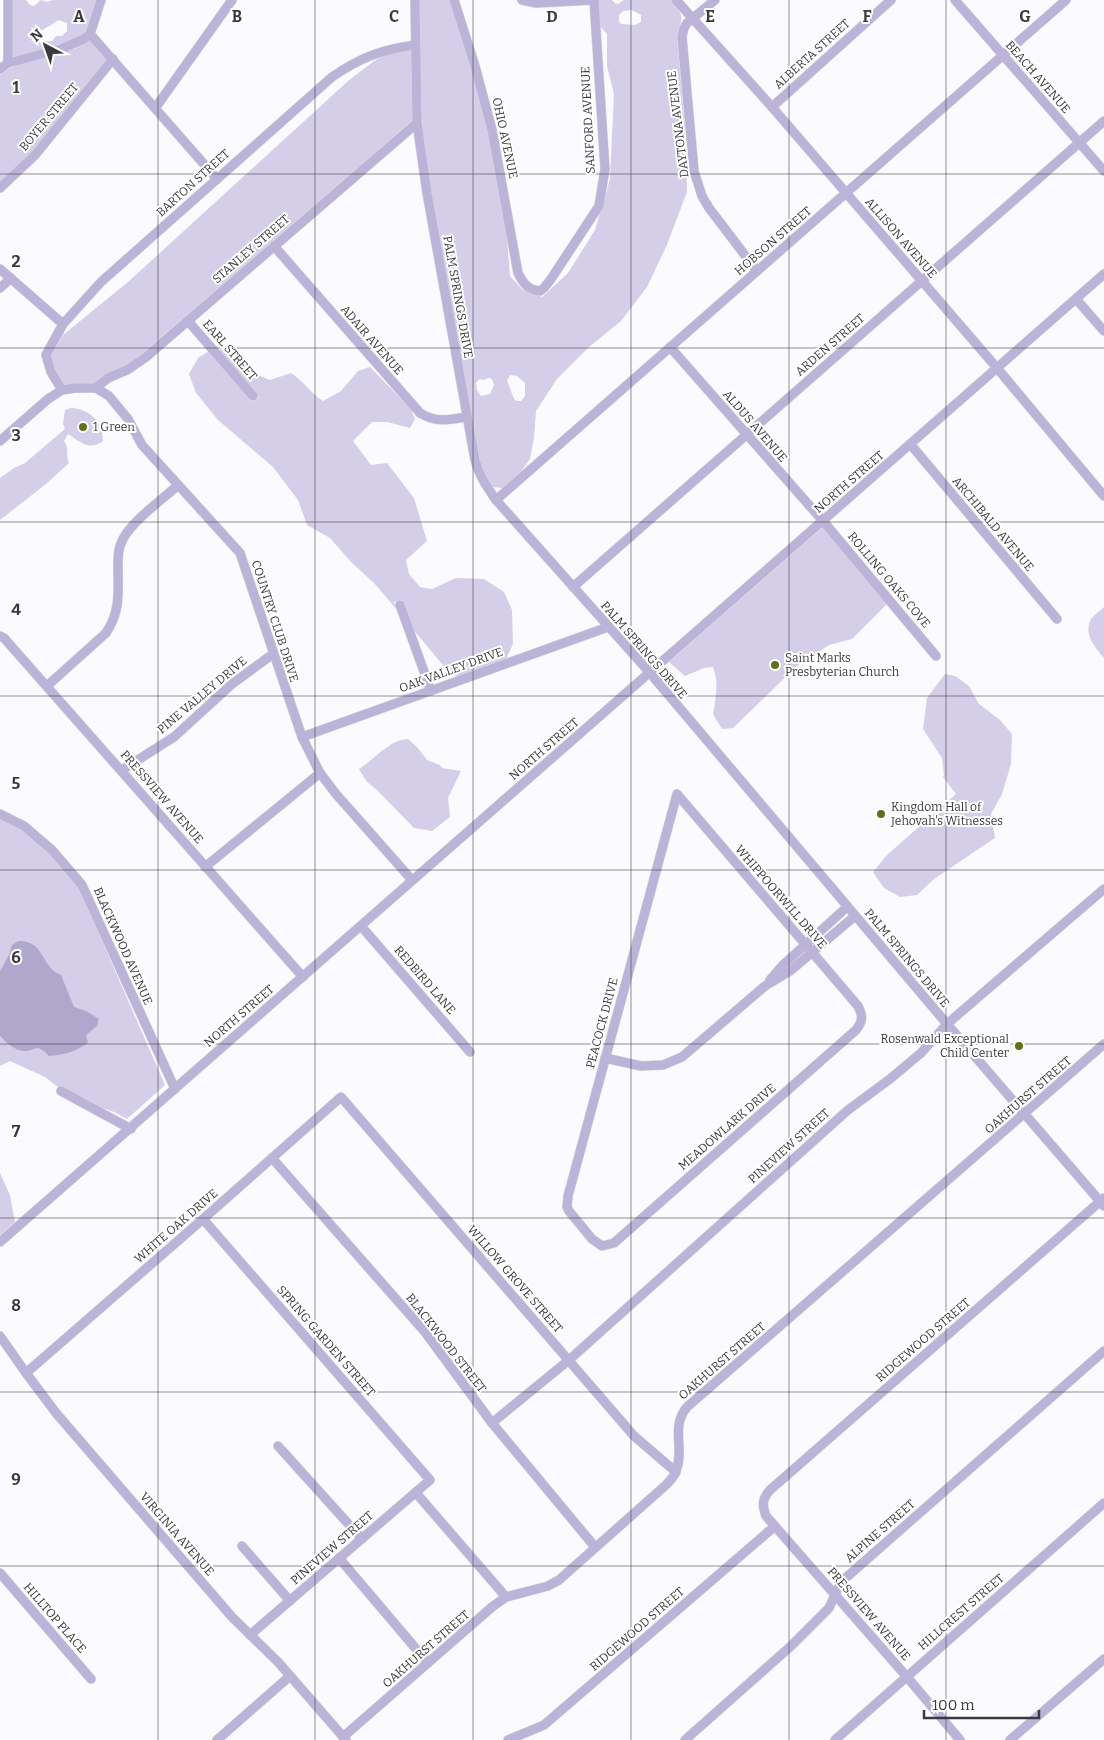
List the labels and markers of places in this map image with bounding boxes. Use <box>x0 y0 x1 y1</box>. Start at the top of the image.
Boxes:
place label: 1 Green <box>93 420 135 434</box>
marker: 1 Green <box>77 421 89 433</box>
place label: Saint Marks Presbyterian Church <box>785 651 900 679</box>
marker: Saint Marks Presbyterian Church <box>769 659 781 671</box>
place label: Kingdom Hall of Jehovah's Witnesses <box>890 800 1003 828</box>
marker: Kingdom Hall of Jehovah's Witnesses <box>875 808 887 820</box>
place label: Rosenwald Exceptional Child Center <box>881 1032 1010 1060</box>
marker: Rosenwald Exceptional Child Center <box>1013 1040 1025 1052</box>

